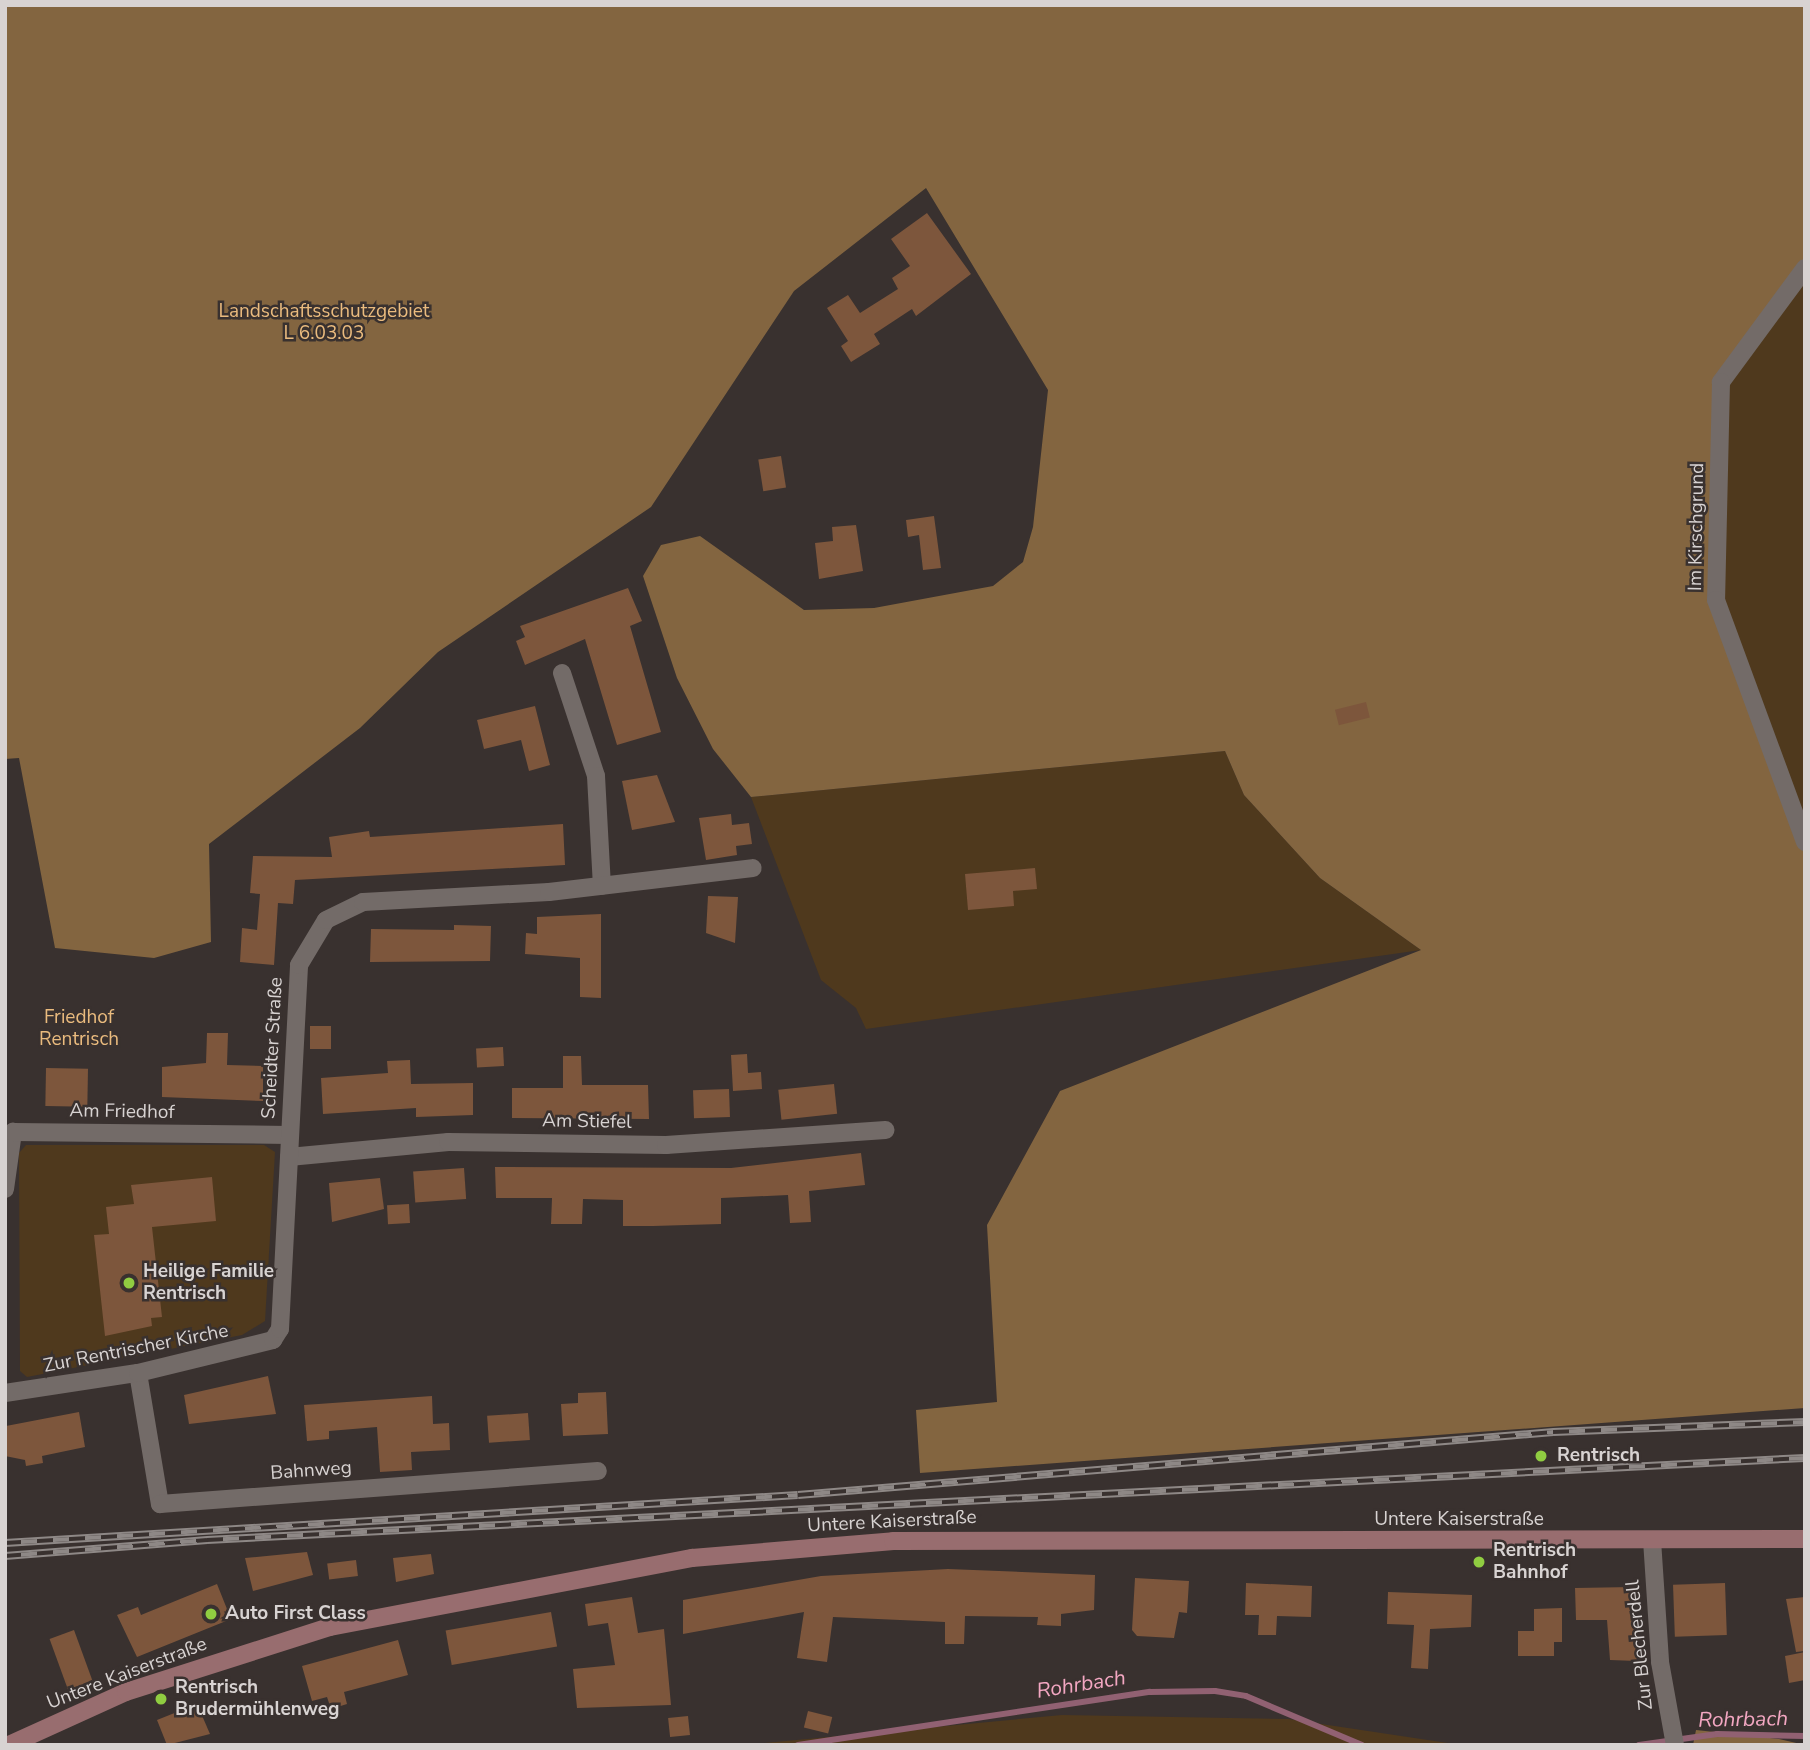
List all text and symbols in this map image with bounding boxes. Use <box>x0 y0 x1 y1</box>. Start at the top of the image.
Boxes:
park label: Landschaftsschutzgebiet L 6.03.03 <box>219 301 429 345</box>
street label: Im Kirschgrund <box>1684 463 1710 591</box>
street label: Scheidter Straße <box>258 976 288 1120</box>
park label: Friedhof Rentrisch <box>39 1007 119 1051</box>
street label: Am Friedhof <box>69 1100 175 1124</box>
street label: Am Stiefel <box>542 1110 632 1134</box>
place label: Heilige Familie Rentrisch <box>143 1261 274 1305</box>
marker: Heilige Familie Rentrisch <box>121 1275 137 1291</box>
street label: Zur Rentrischer Kirche <box>42 1320 230 1378</box>
place label: Rentrisch <box>1557 1445 1640 1467</box>
marker: Rentrisch <box>1531 1446 1551 1466</box>
street label: Bahnweg <box>270 1457 352 1485</box>
street label: Untere Kaiserstraße <box>807 1506 977 1538</box>
street label: Untere Kaiserstraße <box>1374 1509 1544 1531</box>
place label: Rentrisch Bahnhof <box>1493 1540 1576 1584</box>
marker: Rentrisch Bahnhof <box>1471 1554 1487 1570</box>
street label: Zur Blecherdell <box>1622 1579 1658 1711</box>
place label: Auto First Class <box>225 1603 366 1625</box>
marker: Auto First Class <box>203 1606 219 1622</box>
street label: Untere Kaiserstraße <box>44 1633 210 1715</box>
water label: Rohrbach <box>1035 1665 1127 1703</box>
place label: Rentrisch Brudermühlenweg <box>175 1677 340 1721</box>
marker: Rentrisch Brudermühlenweg <box>153 1691 169 1707</box>
water label: Rohrbach <box>1698 1706 1788 1732</box>

